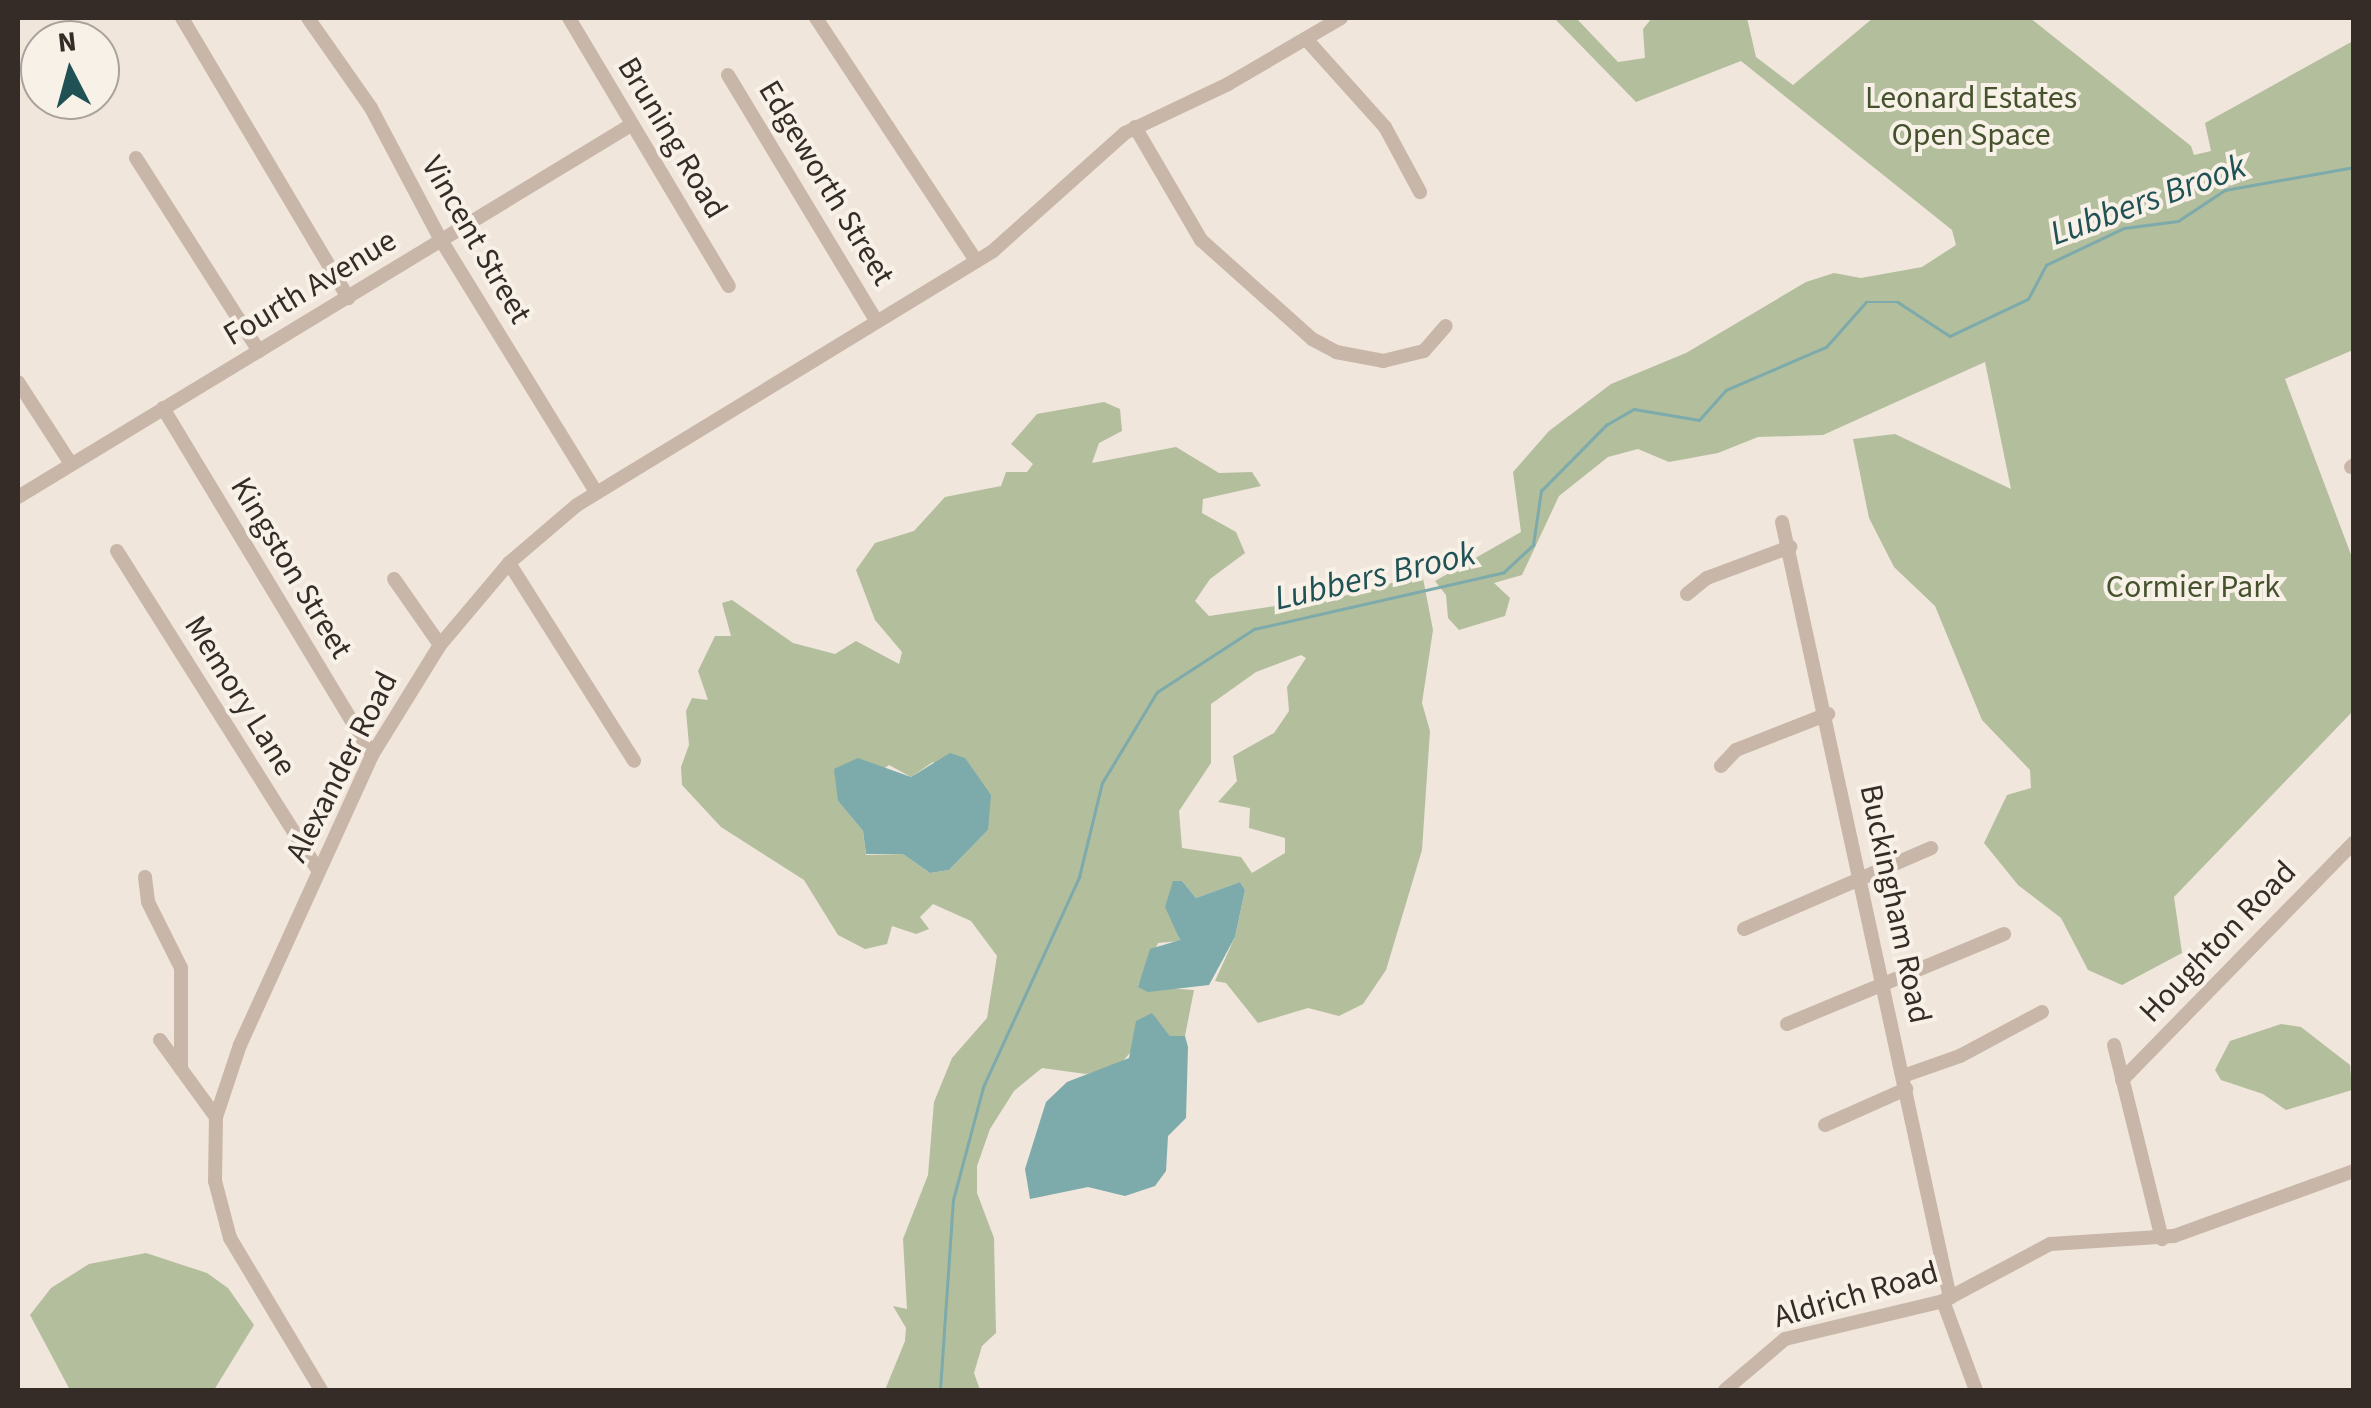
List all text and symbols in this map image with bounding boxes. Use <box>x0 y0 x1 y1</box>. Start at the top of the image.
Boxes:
north arrow <box>20 20 120 120</box>
text: N <box>56 21 78 63</box>
street label: Bruning Road <box>609 50 735 226</box>
street label: Edgeworth Street <box>750 74 902 292</box>
park label: Leonard Estates Open Space <box>1865 80 2077 155</box>
water label: Lubbers Brook <box>2044 145 2252 255</box>
street label: Vincent Street <box>413 150 539 330</box>
street label: Fourth Avenue <box>217 221 403 355</box>
street label: Kingston Street <box>222 470 360 666</box>
water label: Lubbers Brook <box>1270 532 1480 620</box>
park label: Cormier Park <box>2106 568 2280 606</box>
street label: Memory Lane <box>176 609 304 783</box>
street label: Alexander Road <box>278 665 406 869</box>
street label: Buckingham Road <box>1851 781 1939 1027</box>
street label: Houghton Road <box>2131 853 2305 1031</box>
street label: Aldrich Road <box>1769 1253 1943 1337</box>

